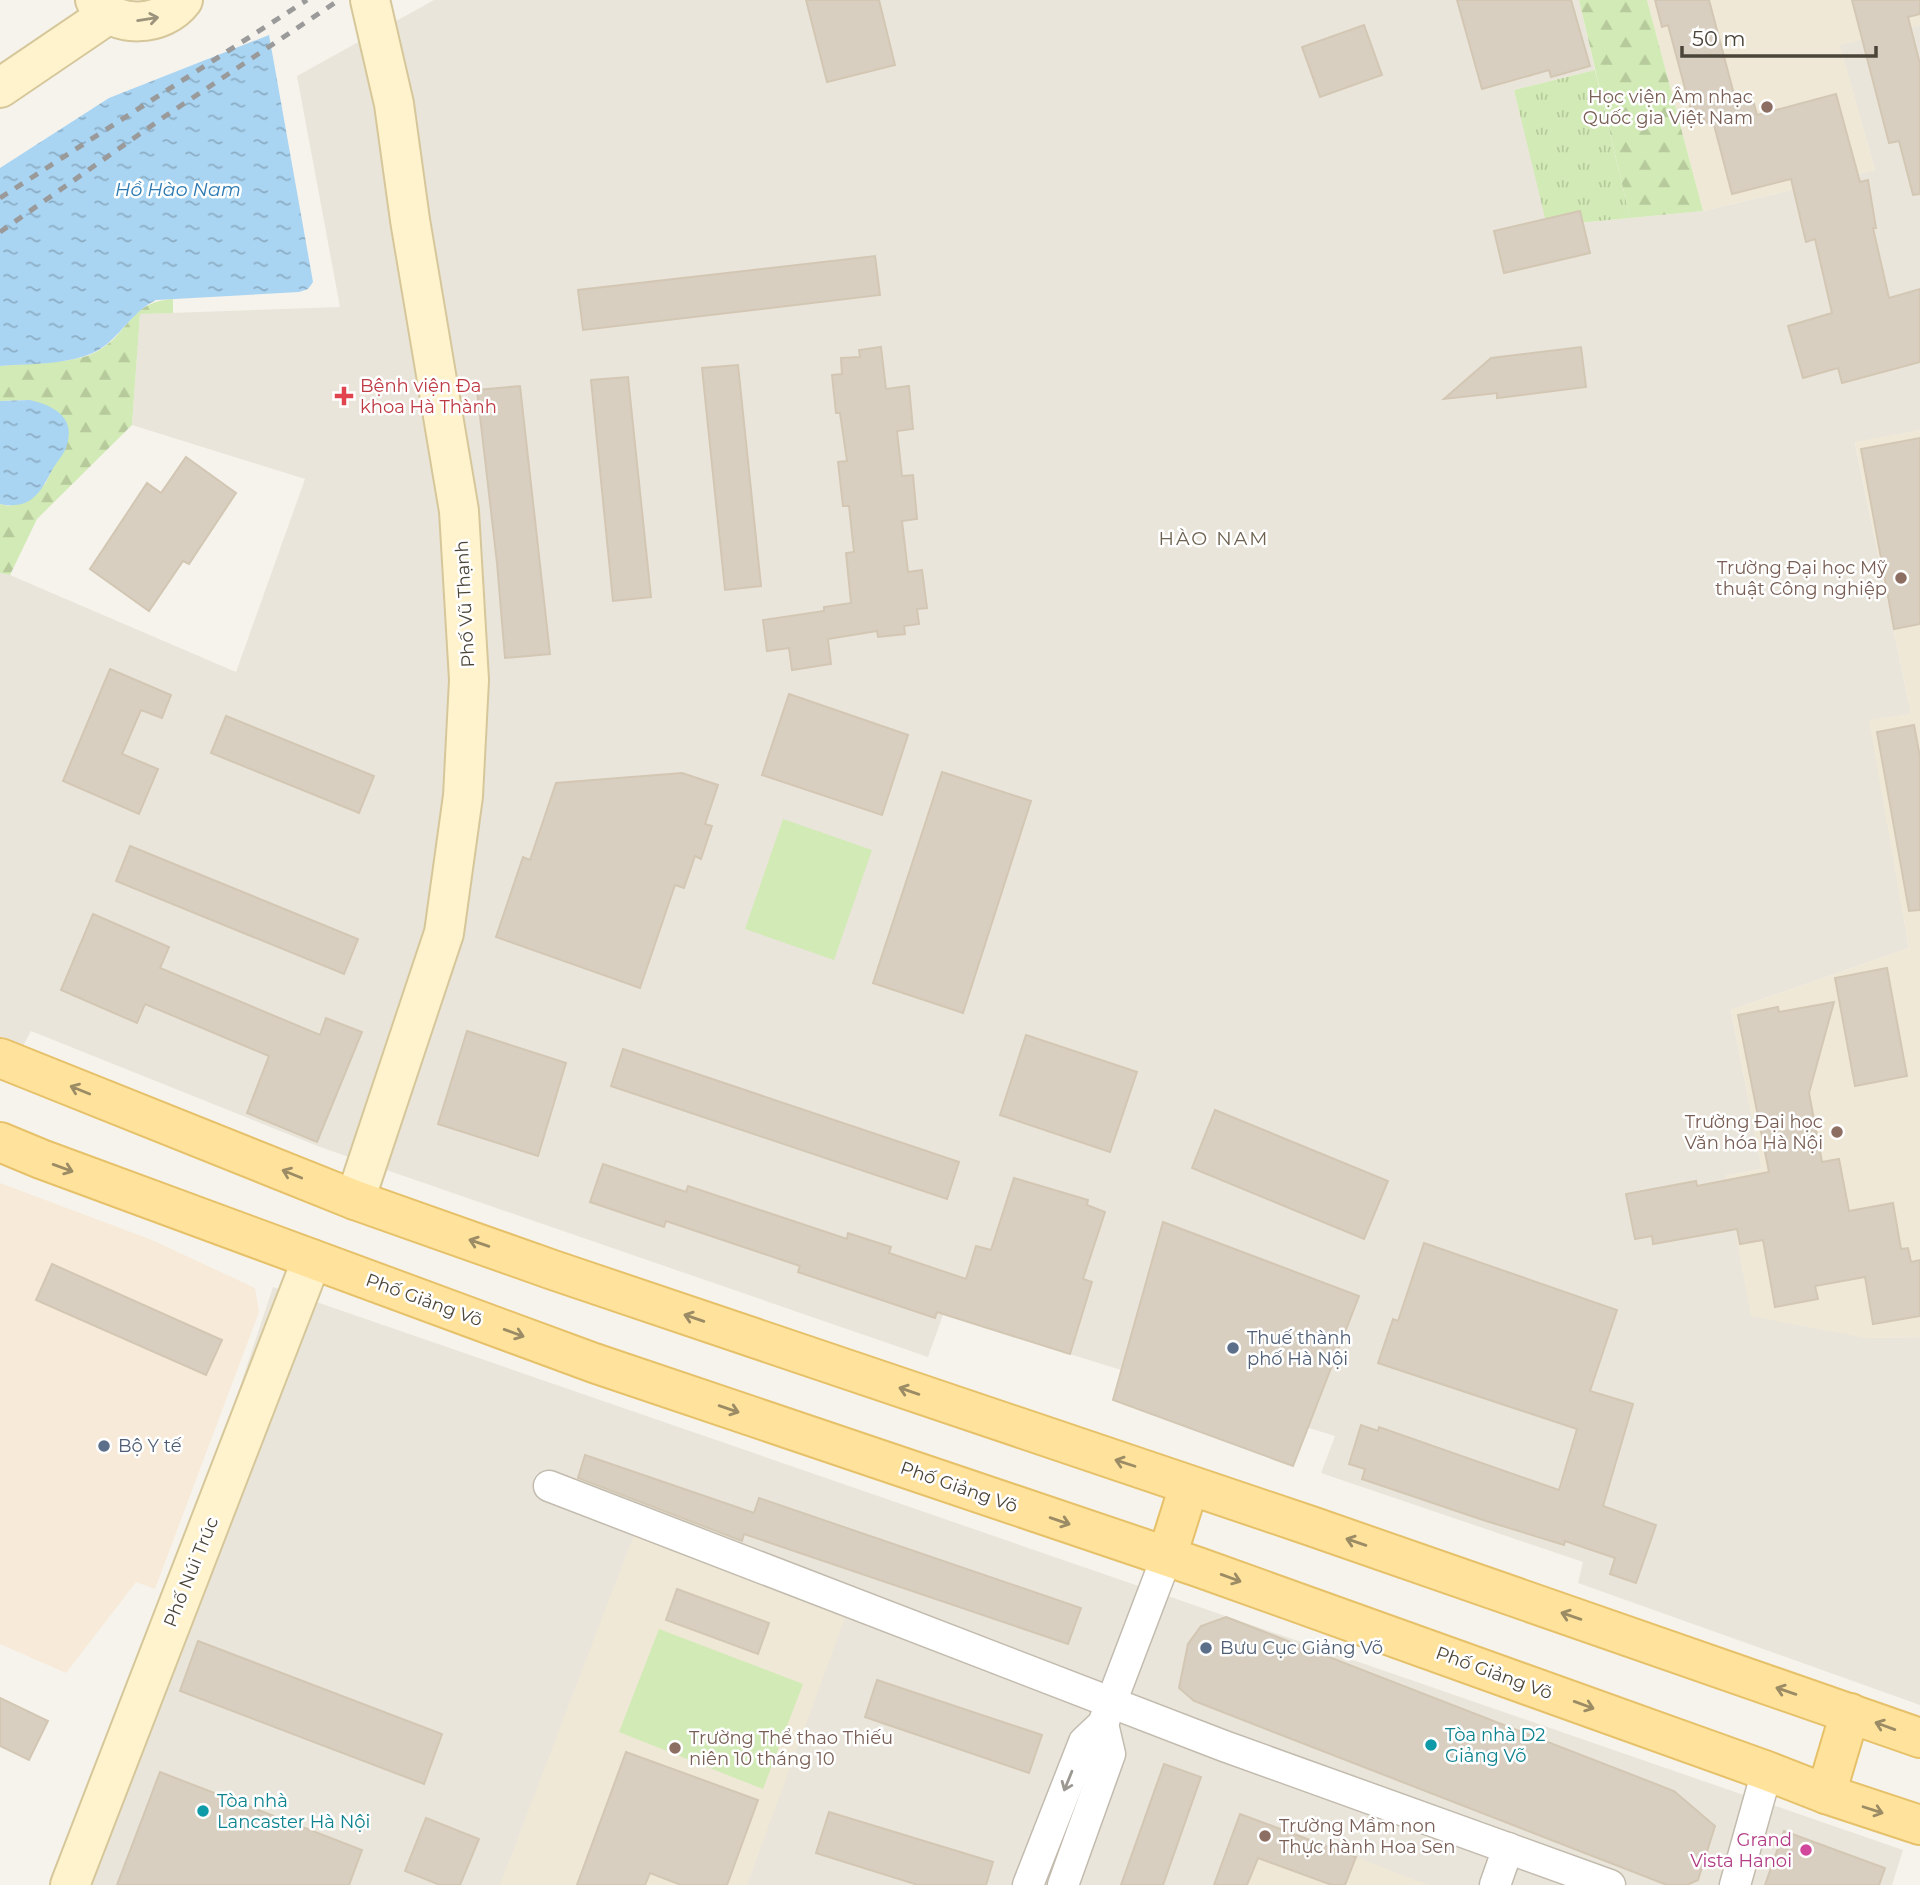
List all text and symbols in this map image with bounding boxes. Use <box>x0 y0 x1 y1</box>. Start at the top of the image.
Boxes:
one-way arrow <box>137 12 159 25</box>
scale bar <box>1682 14 1876 58</box>
text: 50 m <box>1692 26 1746 51</box>
place label: Học viện Âm nhạc Quốc gia Việt Nam <box>1583 86 1753 129</box>
marker: Học viện Âm nhạc Quốc gia Việt Nam <box>1759 99 1775 115</box>
water label: Hồ Hào Nam <box>115 178 241 201</box>
place label: Bệnh viện Đa khoa Hà Thành <box>360 375 497 418</box>
marker: Bệnh viện Đa khoa Hà Thành <box>334 386 354 406</box>
district label: HÀO NAM <box>1158 527 1270 550</box>
street label: Phố Vũ Thạnh <box>451 540 479 668</box>
place label: Trường Đại học Mỹ thuật Công nghiệp <box>1715 557 1887 600</box>
marker: Trường Đại học Mỹ thuật Công nghiệp <box>1893 570 1909 586</box>
one-way arrow <box>70 1082 92 1095</box>
place label: Trường Đại học Văn hóa Hà Nội <box>1684 1111 1823 1154</box>
marker: Trường Đại học Văn hóa Hà Nội <box>1829 1124 1845 1140</box>
one-way arrow <box>52 1163 74 1175</box>
one-way arrow <box>281 1167 303 1180</box>
one-way arrow <box>468 1236 490 1248</box>
street label: Phố Giảng Võ <box>363 1269 485 1331</box>
one-way arrow <box>683 1310 705 1323</box>
place label: Thuế thành phố Hà Nội <box>1247 1327 1352 1370</box>
one-way arrow <box>503 1328 525 1341</box>
marker: Thuế thành phố Hà Nội <box>1225 1340 1241 1356</box>
one-way arrow <box>899 1384 921 1396</box>
one-way arrow <box>717 1404 739 1416</box>
place label: Bộ Y tế <box>118 1435 182 1457</box>
marker: Bộ Y tế <box>96 1438 112 1454</box>
one-way arrow <box>1114 1456 1136 1469</box>
street label: Phố Giảng Võ <box>897 1457 1021 1517</box>
street label: Phố Núi Trúc <box>159 1514 223 1630</box>
one-way arrow <box>1049 1516 1071 1528</box>
one-way arrow <box>1346 1535 1368 1547</box>
one-way arrow <box>1220 1573 1242 1586</box>
one-way arrow <box>1560 1609 1582 1622</box>
place label: Bưu Cục Giảng Võ <box>1220 1637 1383 1659</box>
marker: Bưu Cục Giảng Võ <box>1198 1640 1214 1656</box>
street label: Phố Giảng Võ <box>1433 1642 1555 1704</box>
one-way arrow <box>1775 1684 1797 1697</box>
one-way arrow <box>1572 1700 1594 1712</box>
one-way arrow <box>1875 1719 1897 1731</box>
place label: Tòa nhà D2 Giảng Võ <box>1445 1724 1546 1767</box>
place label: Trường Thể thao Thiếu niên 10 tháng 10 <box>689 1727 893 1770</box>
marker: Tòa nhà D2 Giảng Võ <box>1423 1737 1439 1753</box>
marker: Trường Thể thao Thiếu niên 10 tháng 10 <box>667 1740 683 1756</box>
one-way arrow <box>1060 1770 1073 1791</box>
place label: Tòa nhà Lancaster Hà Nội <box>217 1790 370 1833</box>
marker: Tòa nhà Lancaster Hà Nội <box>195 1803 211 1819</box>
one-way arrow <box>1861 1805 1883 1817</box>
place label: Trường Mầm non Thực hành Hoa Sen <box>1279 1815 1455 1858</box>
marker: Trường Mầm non Thực hành Hoa Sen <box>1257 1828 1273 1844</box>
place label: Grand Vista Hanoi <box>1690 1829 1792 1872</box>
marker: Grand Vista Hanoi <box>1798 1842 1814 1858</box>

